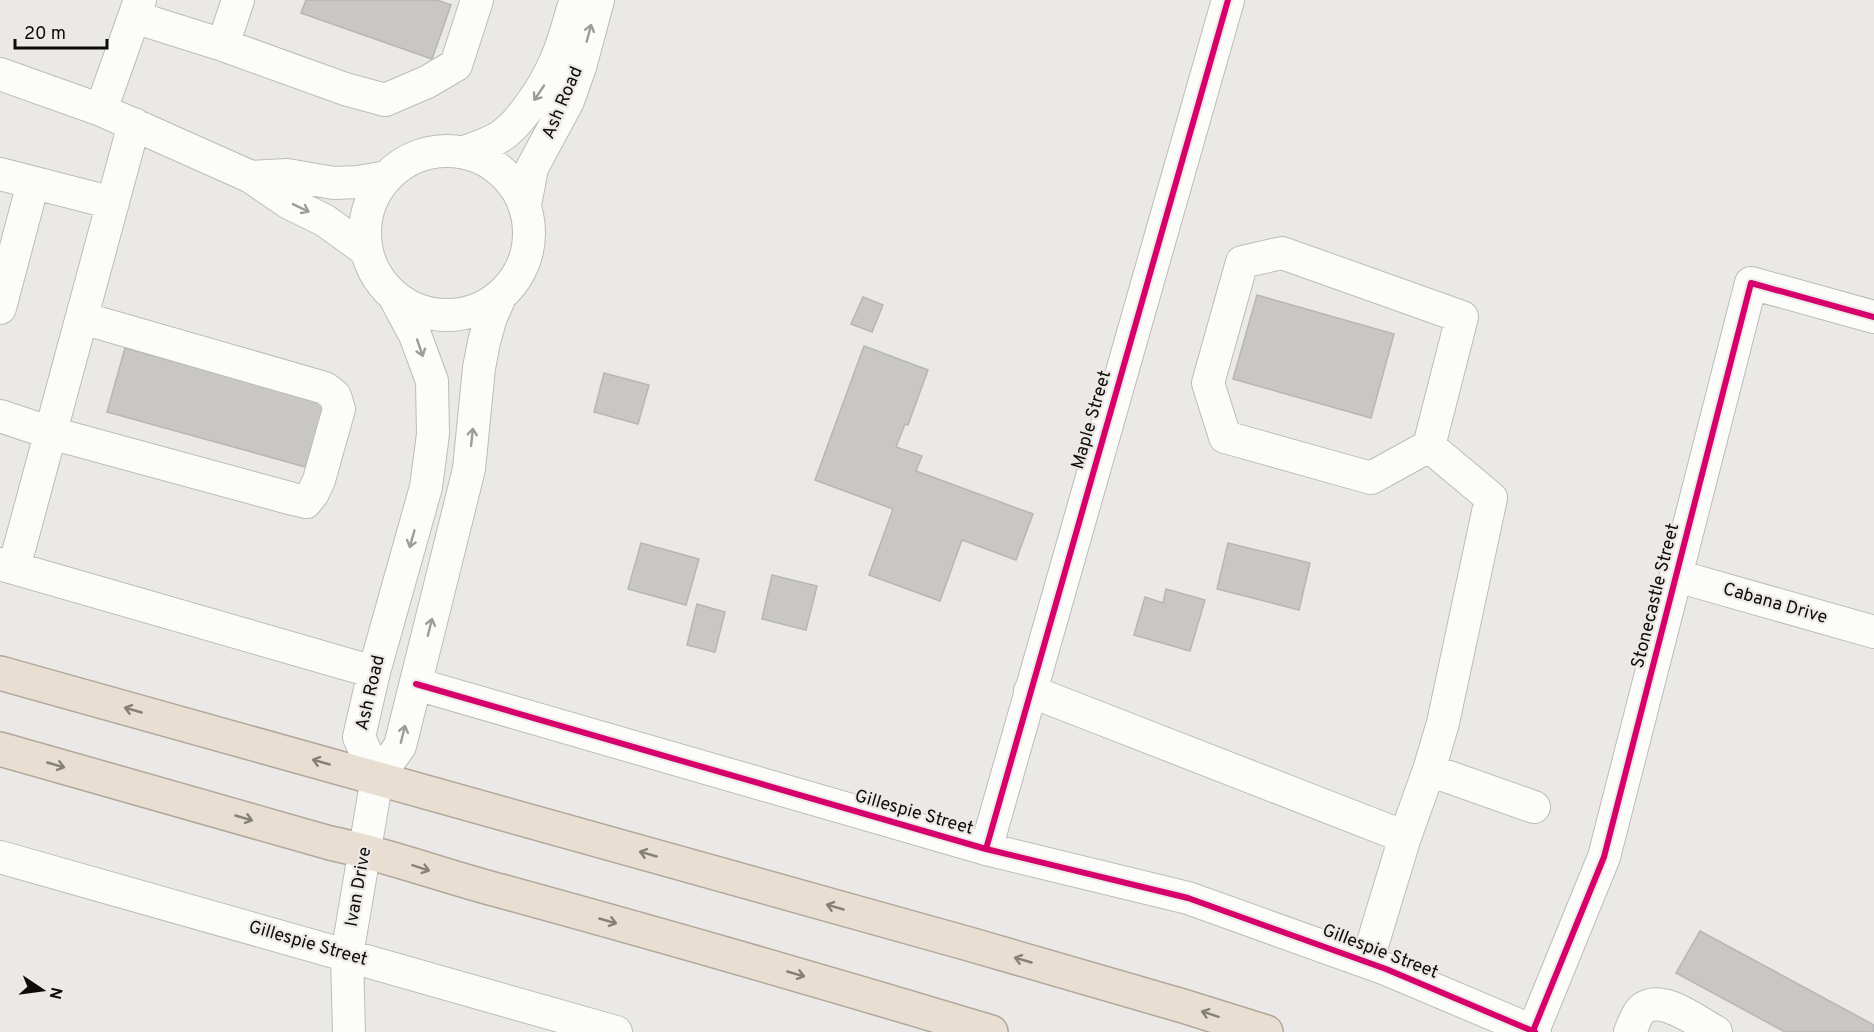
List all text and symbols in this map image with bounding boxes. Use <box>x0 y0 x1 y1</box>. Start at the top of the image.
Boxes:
scale bar <box>15 12 106 50</box>
text: 20 m <box>24 23 66 46</box>
one-way arrow <box>584 24 595 43</box>
street label: Ash Road <box>537 63 589 143</box>
one-way arrow <box>533 84 545 100</box>
one-way arrow <box>291 203 309 215</box>
one-way arrow <box>415 338 426 357</box>
street label: Maple Street <box>1067 368 1117 472</box>
one-way arrow <box>467 428 478 448</box>
street label: Stonecastle Street <box>1627 521 1685 671</box>
one-way arrow <box>406 529 417 548</box>
street label: Cabana Drive <box>1720 578 1830 630</box>
one-way arrow <box>424 618 436 637</box>
street label: Ash Road <box>351 653 391 733</box>
one-way arrow <box>124 704 143 715</box>
one-way arrow <box>398 725 410 744</box>
one-way arrow <box>312 756 331 767</box>
one-way arrow <box>46 760 65 772</box>
street label: Gillespie Street <box>852 785 976 841</box>
one-way arrow <box>234 813 253 825</box>
street label: Ivan Drive <box>341 845 377 929</box>
one-way arrow <box>639 848 658 859</box>
one-way arrow <box>411 863 430 874</box>
one-way arrow <box>826 901 845 912</box>
street label: Gillespie Street <box>246 916 370 972</box>
one-way arrow <box>598 916 617 927</box>
street label: Gillespie Street <box>1319 919 1441 985</box>
one-way arrow <box>1014 954 1033 965</box>
north arrow <box>12 960 72 1020</box>
one-way arrow <box>786 969 805 980</box>
text: N <box>44 985 66 1001</box>
one-way arrow <box>1201 1008 1220 1019</box>

